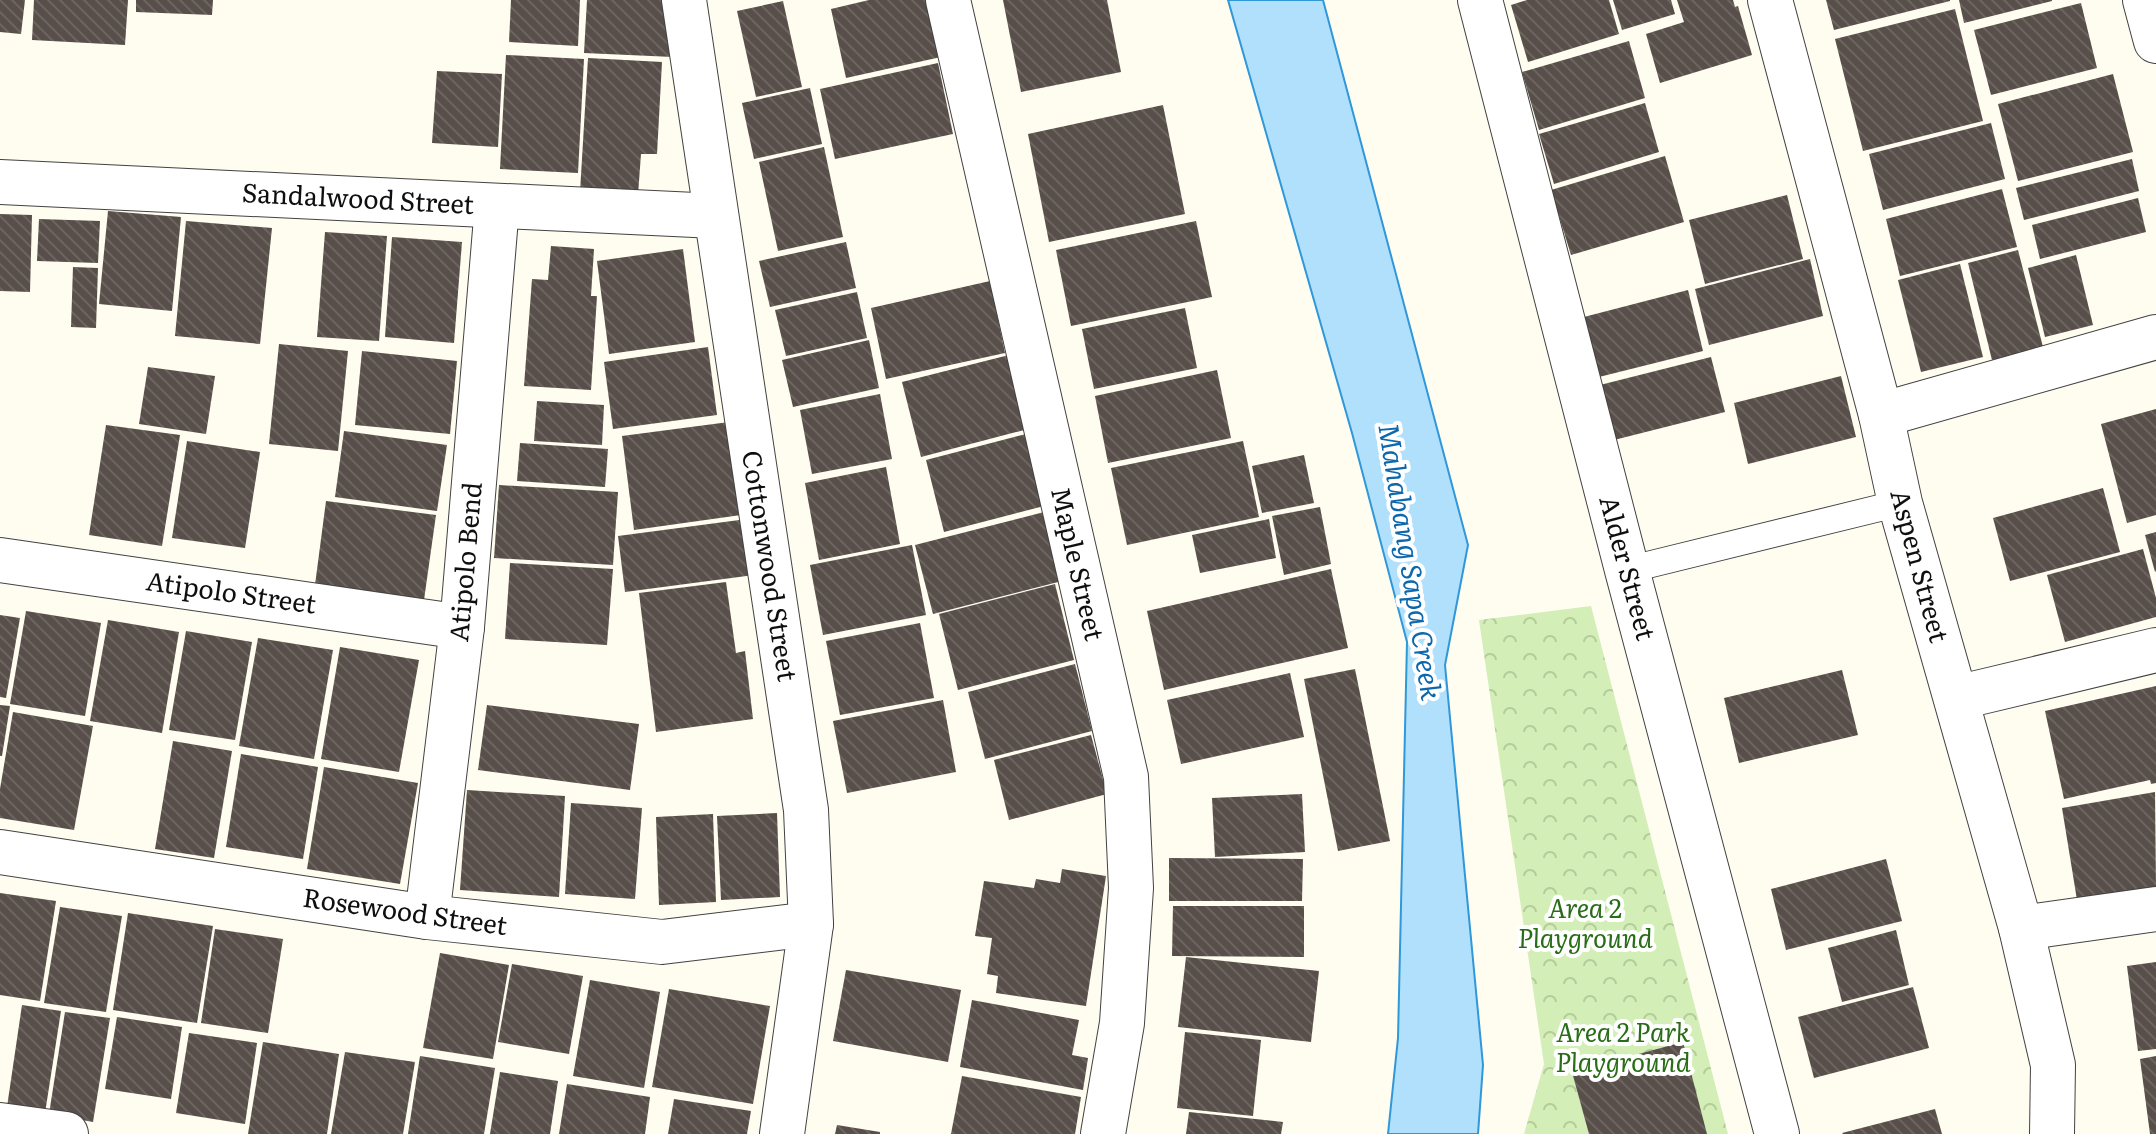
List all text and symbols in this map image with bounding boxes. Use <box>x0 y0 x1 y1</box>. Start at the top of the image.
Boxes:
street label: Sandalwood Street <box>241 171 476 222</box>
water label: Mahabang Sapa Creek <box>1369 420 1455 704</box>
street label: Cottonwood Street <box>734 447 809 684</box>
street label: Atipolo Bend <box>437 480 490 643</box>
street label: Maple Street <box>1043 483 1116 645</box>
street label: Aspen Street <box>1882 485 1961 647</box>
street label: Alder Street <box>1591 491 1668 645</box>
street label: Atipolo Street <box>144 559 319 622</box>
street label: Rosewood Street <box>301 876 510 943</box>
park label: Area 2 Playground <box>1517 887 1653 956</box>
park label: Area 2 Park Playground <box>1555 1011 1691 1080</box>

